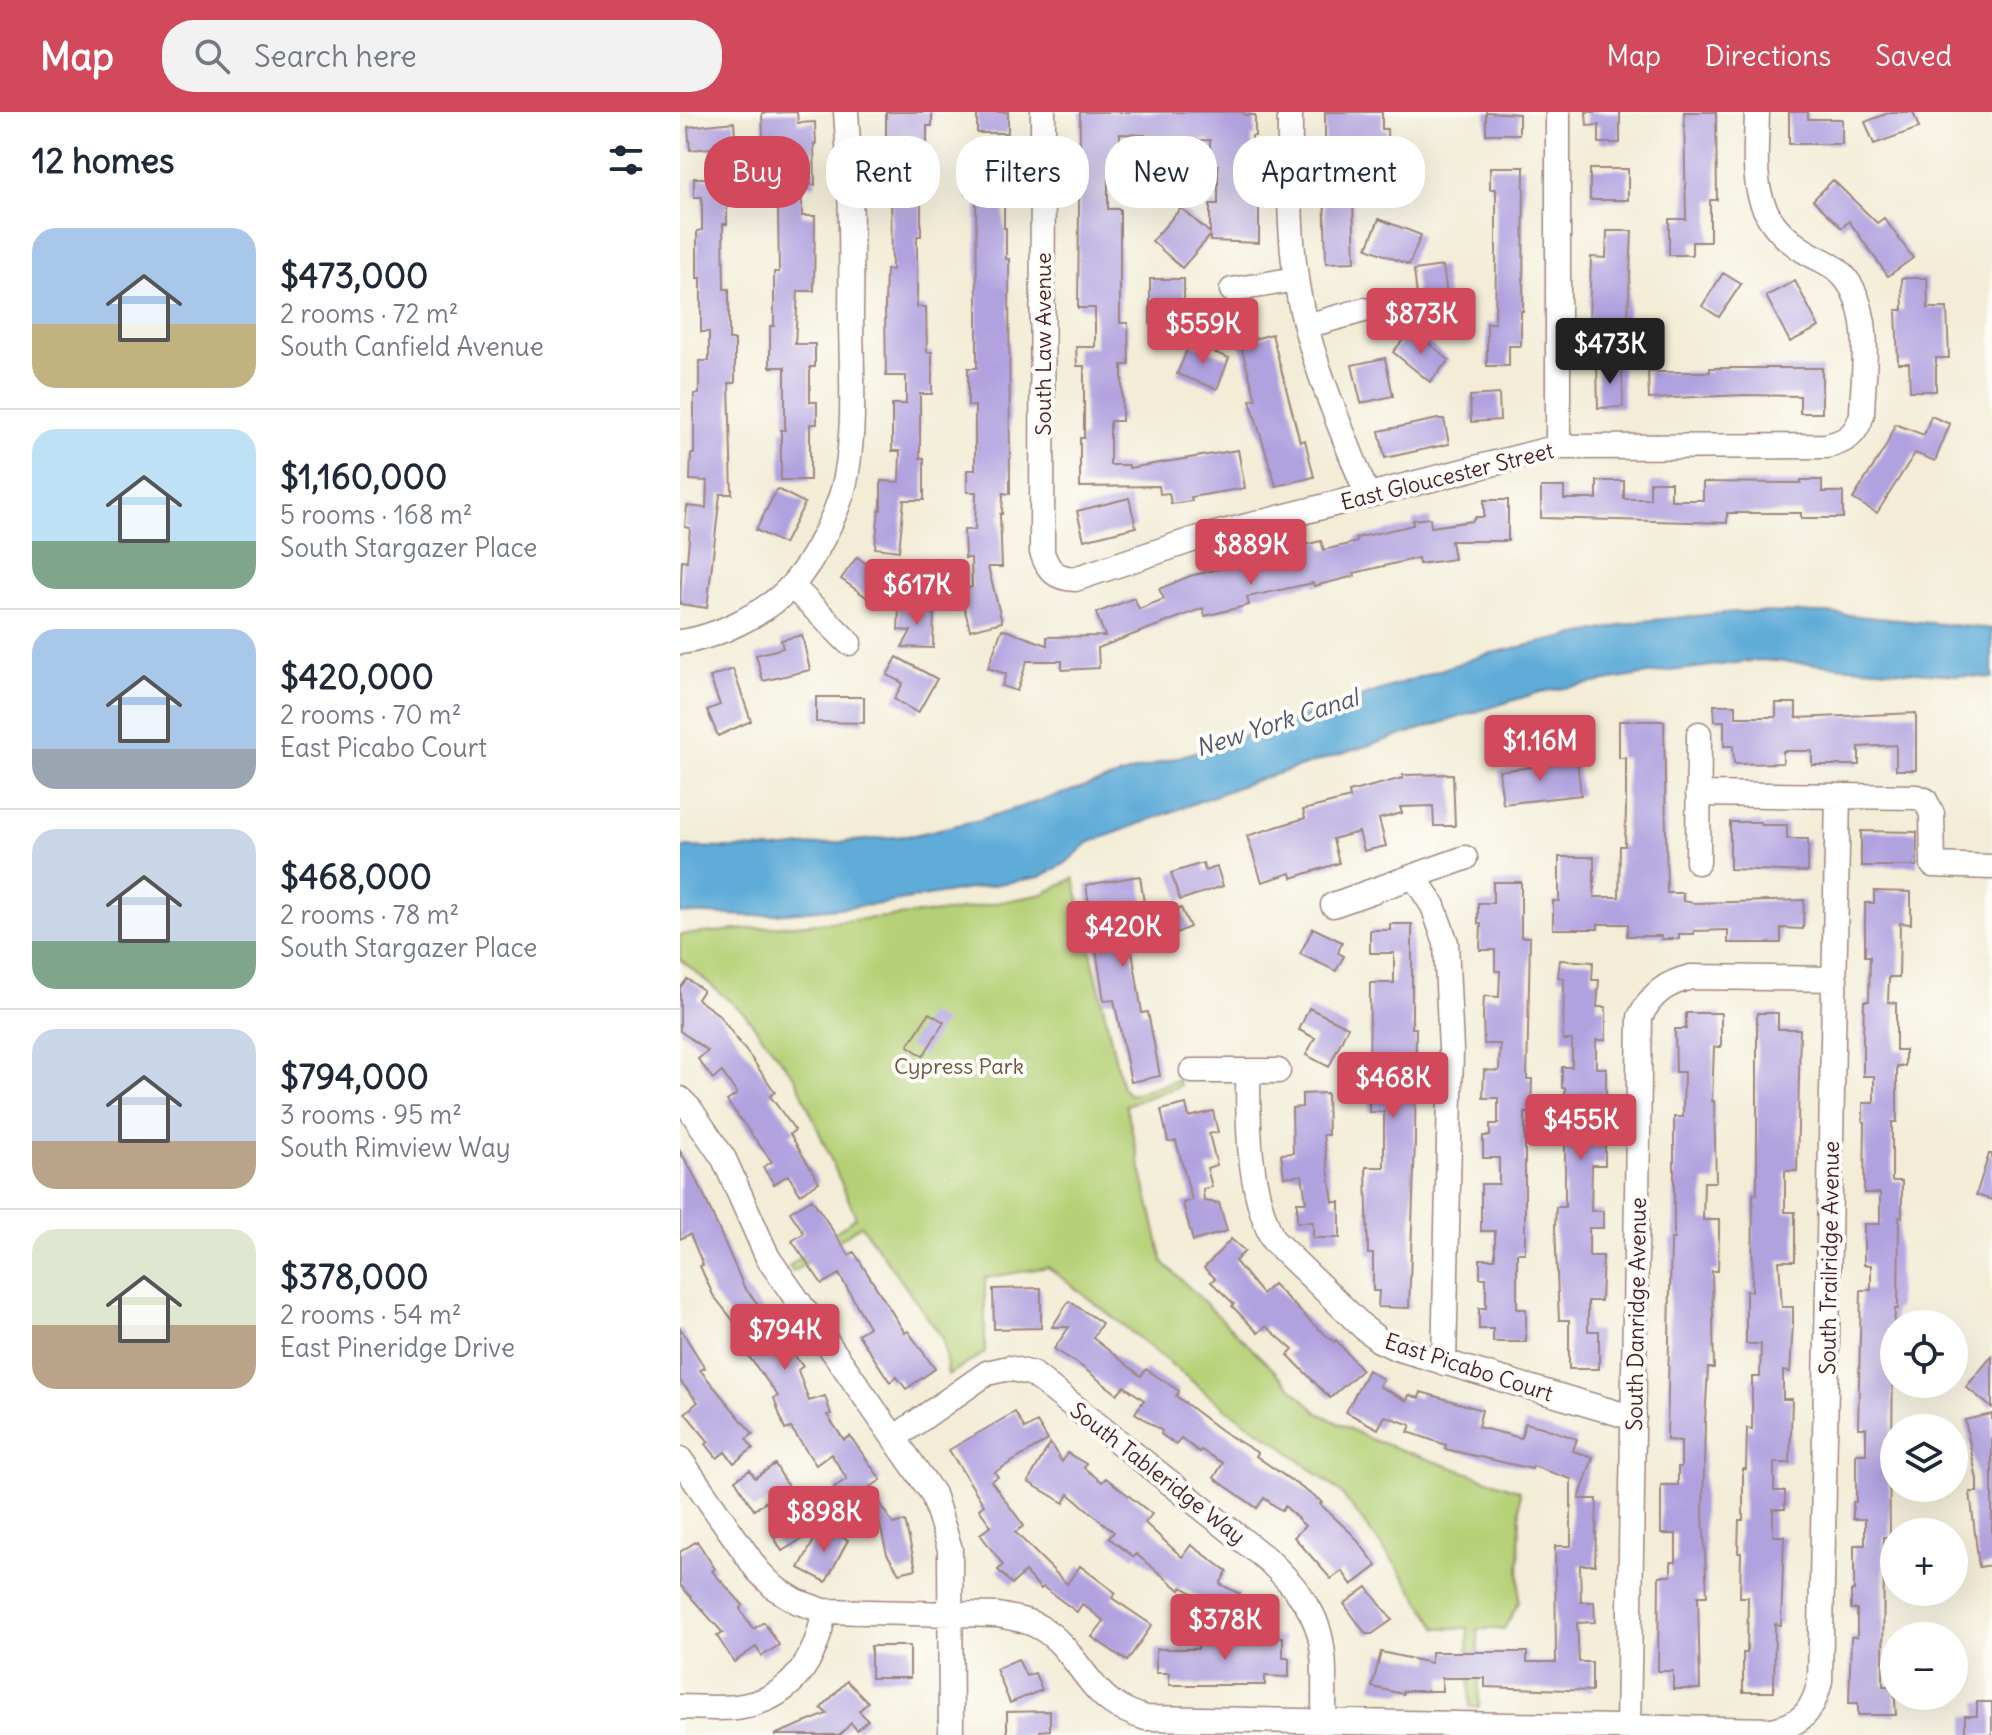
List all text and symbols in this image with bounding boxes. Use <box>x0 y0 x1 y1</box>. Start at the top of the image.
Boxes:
search box <box>162 20 722 92</box>
text: Map <box>40 33 114 80</box>
icon: search <box>190 34 234 78</box>
text: Search here <box>254 37 417 75</box>
text: Map <box>1606 38 1661 74</box>
text: Directions <box>1705 38 1831 74</box>
text: Saved <box>1875 38 1952 74</box>
chip: Buy <box>704 136 810 208</box>
chip: Rent <box>826 136 940 208</box>
chip: Filters <box>956 136 1089 208</box>
chip: New <box>1105 136 1217 208</box>
chip: Apartment <box>1233 136 1425 208</box>
icon: filters <box>604 138 648 182</box>
text: 12 homes <box>32 139 175 182</box>
street label: South Law Avenue <box>1029 252 1057 436</box>
text: $473,000 <box>280 254 428 297</box>
icon: home <box>96 260 192 356</box>
pin: $873K <box>1365 288 1477 356</box>
text: 2 rooms · 72 m² <box>280 297 459 330</box>
text: $873K <box>1385 297 1457 330</box>
pin: $559K <box>1147 298 1259 366</box>
text: $559K <box>1165 307 1241 340</box>
pin: $473K <box>1554 318 1666 386</box>
text: $473K <box>1574 327 1646 360</box>
text: South Canfield Avenue <box>280 330 544 363</box>
street label: East Gloucester Street <box>1338 436 1556 516</box>
text: $1,160,000 <box>280 455 447 498</box>
icon: home <box>96 461 192 557</box>
text: 5 rooms · 168 m² <box>280 498 473 531</box>
pin: $889K <box>1195 519 1307 587</box>
text: $889K <box>1213 528 1289 561</box>
text: South Stargazer Place <box>280 531 537 564</box>
pin: $617K <box>861 559 973 627</box>
text: $617K <box>883 568 951 601</box>
text: $420,000 <box>280 655 434 698</box>
icon: home <box>96 661 192 757</box>
water label: New York Canal <box>1192 681 1365 762</box>
text: 2 rooms · 70 m² <box>280 698 461 731</box>
pin: $1.16M <box>1475 715 1605 783</box>
text: $1.16M <box>1502 724 1578 757</box>
text: East Picabo Court <box>280 731 487 764</box>
text: $468,000 <box>280 855 432 898</box>
icon: home <box>96 861 192 957</box>
text: 2 rooms · 78 m² <box>280 898 459 931</box>
pin: $420K <box>1067 901 1179 969</box>
text: $420K <box>1085 910 1161 943</box>
text: South Stargazer Place <box>280 931 537 964</box>
park label: Cypress Park <box>894 1052 1024 1080</box>
pin: $468K <box>1337 1052 1449 1120</box>
text: $794,000 <box>280 1055 429 1098</box>
icon: home <box>96 1061 192 1157</box>
text: $468K <box>1355 1061 1431 1094</box>
pin: $455K <box>1525 1094 1637 1162</box>
text: 3 rooms · 95 m² <box>280 1098 462 1131</box>
text: $455K <box>1543 1103 1619 1136</box>
text: South Rimview Way <box>280 1131 511 1164</box>
street label: South Trailridge Avenue <box>1813 1141 1845 1375</box>
street label: South Danridge Avenue <box>1620 1197 1652 1431</box>
text: $378,000 <box>280 1255 429 1298</box>
icon: home <box>96 1261 192 1357</box>
text: 2 rooms · 54 m² <box>280 1298 462 1331</box>
pin: $794K <box>729 1304 841 1372</box>
map controls <box>1880 1310 1968 1710</box>
button: locate <box>1880 1310 1968 1398</box>
text: $794K <box>748 1313 822 1346</box>
street label: East Picabo Court <box>1381 1327 1557 1407</box>
text: East Pineridge Drive <box>280 1331 515 1364</box>
street label: South Tableridge Way <box>1065 1396 1251 1550</box>
button: layers <box>1880 1414 1968 1502</box>
pin: $898K <box>768 1486 880 1554</box>
text: $898K <box>786 1495 862 1528</box>
button: + <box>1880 1518 1968 1606</box>
pin: $378K <box>1169 1594 1281 1662</box>
text: $378K <box>1189 1603 1261 1636</box>
button: − <box>1880 1622 1968 1710</box>

